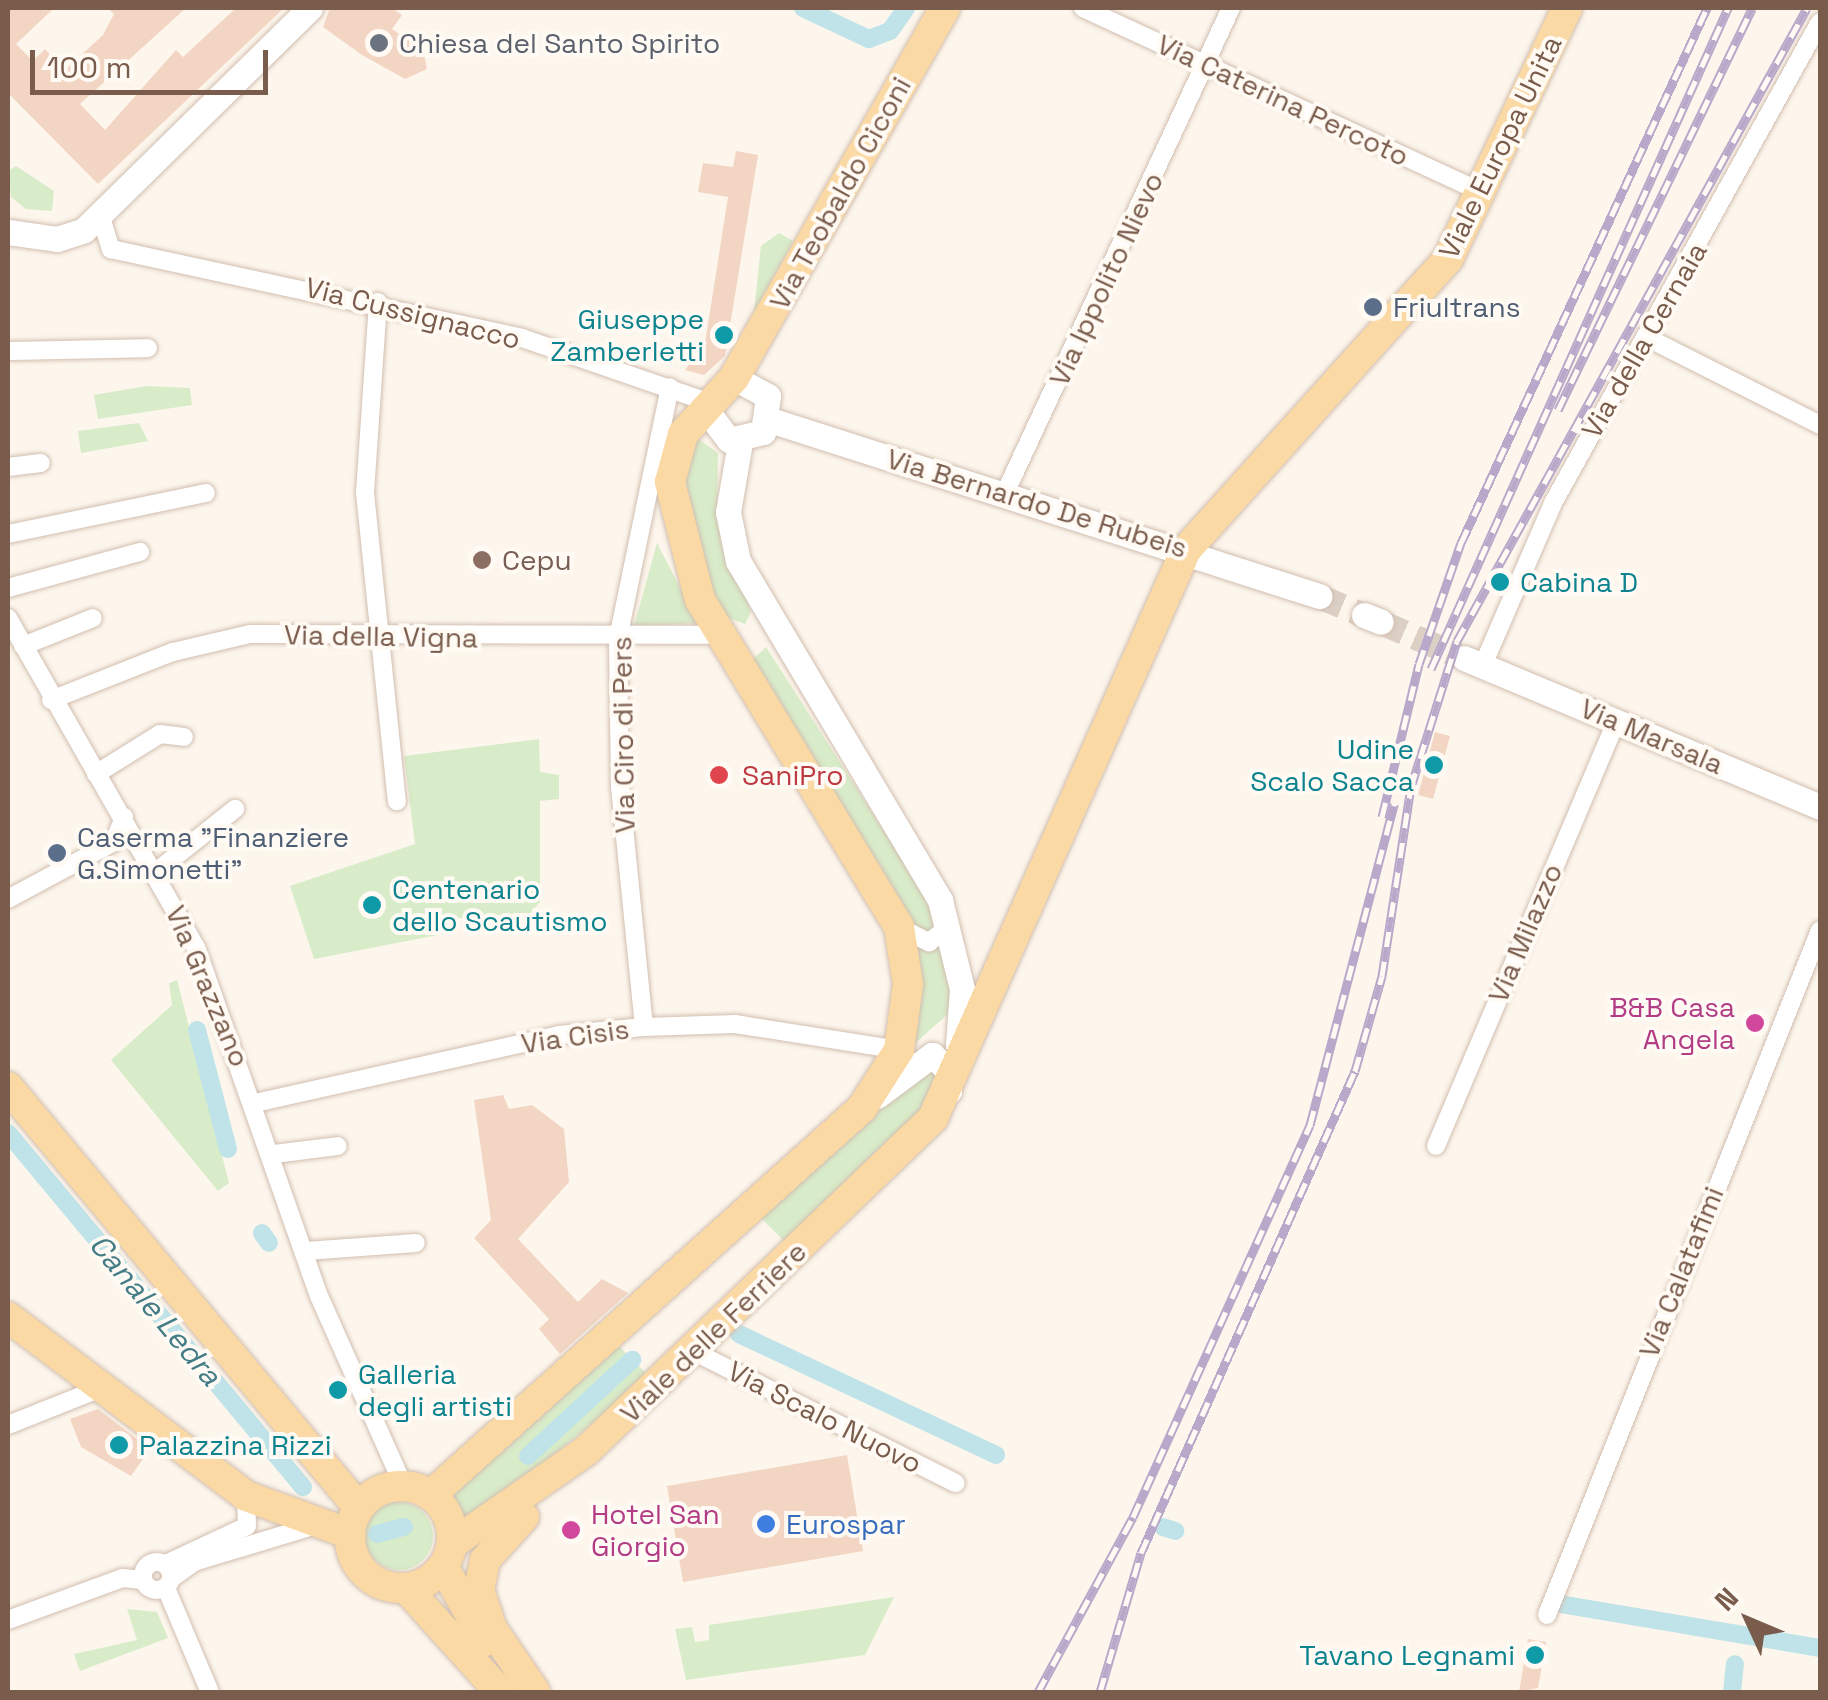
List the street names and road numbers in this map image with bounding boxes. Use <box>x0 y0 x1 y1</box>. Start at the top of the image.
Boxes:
street label: Via Caterina Percoto <box>1152 27 1414 173</box>
street label: Viale Europa Unita <box>1431 30 1569 264</box>
street label: Via Teobaldo Ciconi <box>762 71 918 315</box>
street label: Via Ippolito Nievo <box>1042 167 1170 391</box>
street label: Via della Cernaia <box>1574 236 1714 444</box>
street label: Via Cussignacco <box>302 270 524 356</box>
street label: Via Bernardo De Rubeis <box>883 441 1191 565</box>
street label: Via della Vigna <box>283 618 479 654</box>
street label: Via Ciro di Pers <box>604 636 642 834</box>
street label: Via Marsala <box>1576 691 1728 781</box>
street label: Via Milazzo <box>1481 859 1569 1007</box>
street label: Via Grazzano <box>159 900 257 1072</box>
street label: Via Cisis <box>519 1012 631 1060</box>
street label: Via Calatafimi <box>1631 1182 1731 1362</box>
street label: Viale delle Ferriere <box>613 1235 813 1429</box>
street label: Via Scalo Nuovo <box>722 1354 928 1480</box>

